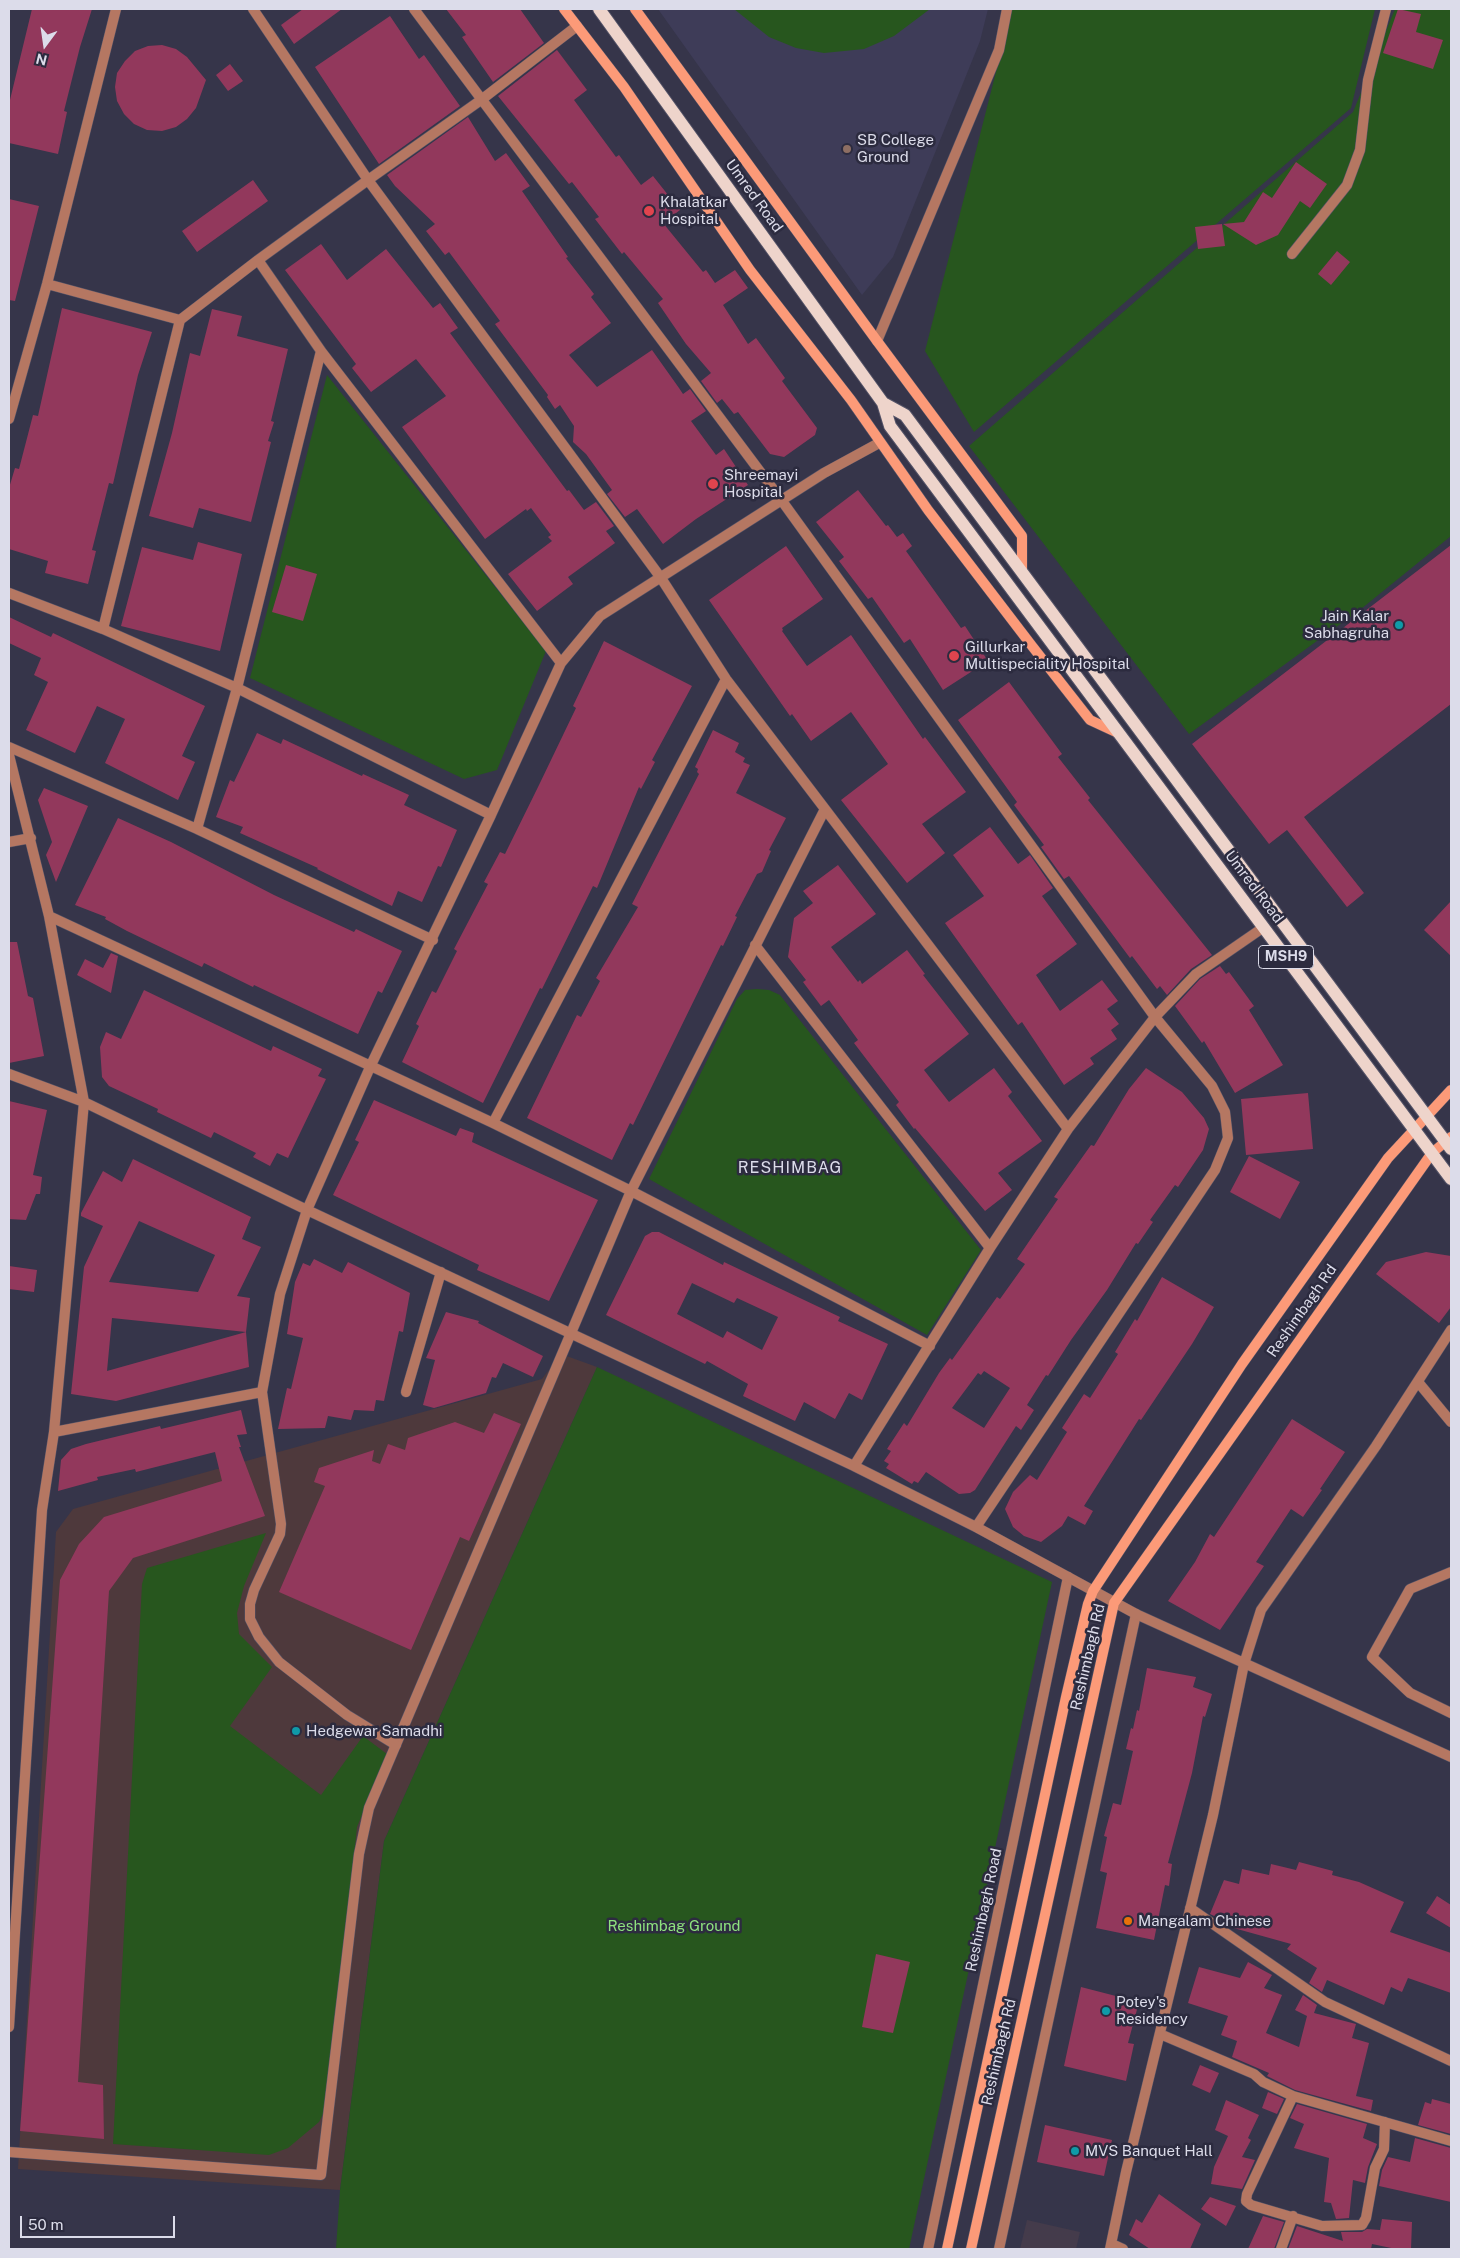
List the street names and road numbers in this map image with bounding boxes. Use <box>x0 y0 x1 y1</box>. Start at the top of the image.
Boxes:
street label: Umred Road <box>721 156 787 236</box>
street label: Umred Road <box>1221 847 1287 927</box>
road number: MSH9 <box>1258 946 1314 969</box>
street label: Reshimbagh Rd <box>1263 1261 1341 1361</box>
street label: Reshimbagh Rd <box>1067 1602 1109 1712</box>
street label: Reshimbagh Road <box>962 1847 1006 1973</box>
street label: Reshimbagh Rd <box>978 1997 1020 2107</box>

